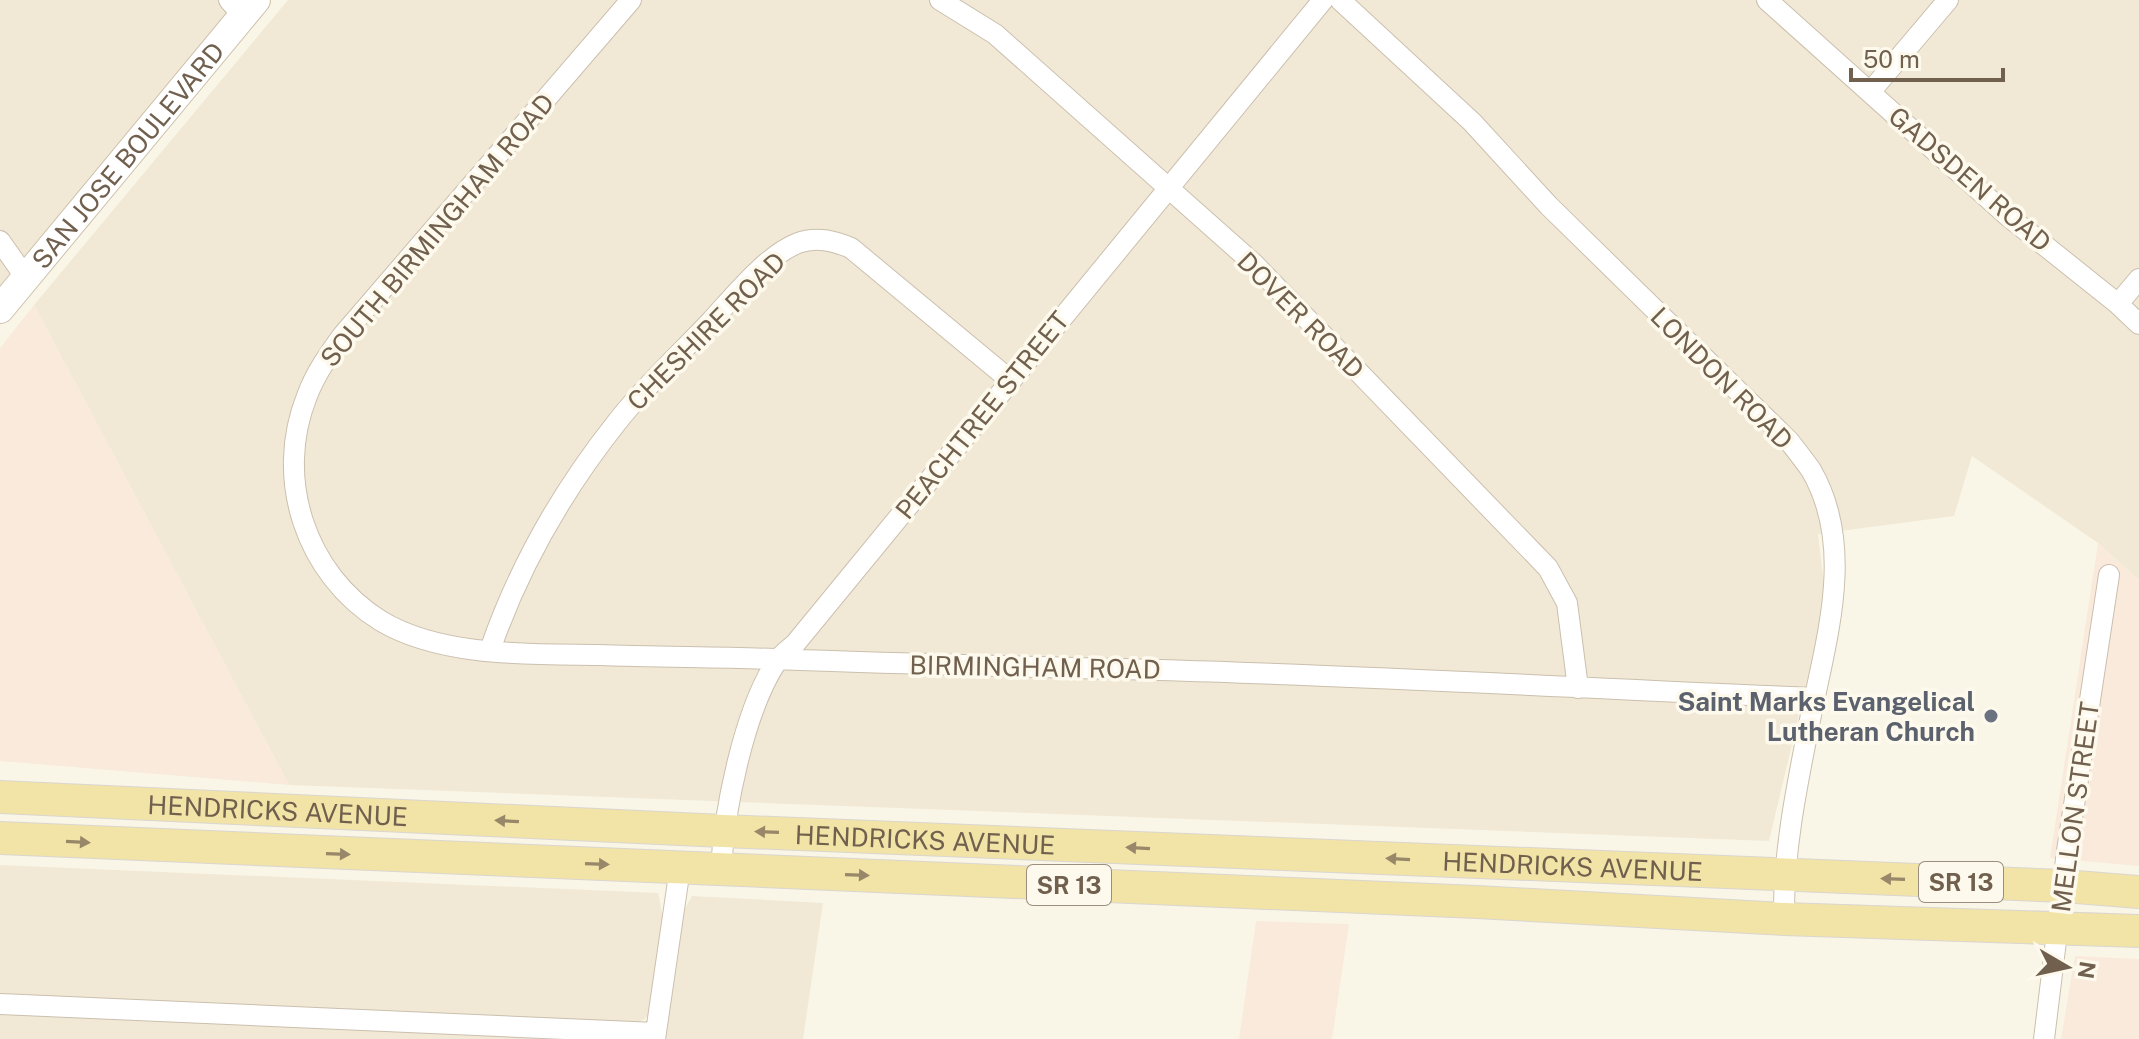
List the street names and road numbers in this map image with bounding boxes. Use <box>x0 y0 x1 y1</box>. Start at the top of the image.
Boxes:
street label: SAN JOSE BOULEVARD <box>25 36 230 274</box>
street label: SOUTH BIRMINGHAM ROAD <box>314 87 560 373</box>
street label: GADSDEN ROAD <box>1882 100 2058 258</box>
street label: DOVER ROAD <box>1231 245 1371 385</box>
street label: CHESHIRE ROAD <box>621 246 791 416</box>
street label: LONDON ROAD <box>1644 300 1800 456</box>
street label: PEACHTREE STREET <box>889 305 1075 525</box>
street label: BIRMINGHAM ROAD <box>909 649 1161 685</box>
street label: MELLON STREET <box>2045 700 2105 914</box>
street label: HENDRICKS AVENUE <box>147 788 409 832</box>
street label: HENDRICKS AVENUE <box>794 818 1056 860</box>
street label: HENDRICKS AVENUE <box>1442 845 1703 887</box>
road number: SR 13 <box>1919 862 2003 902</box>
road number: SR 13 <box>1027 865 1111 905</box>

